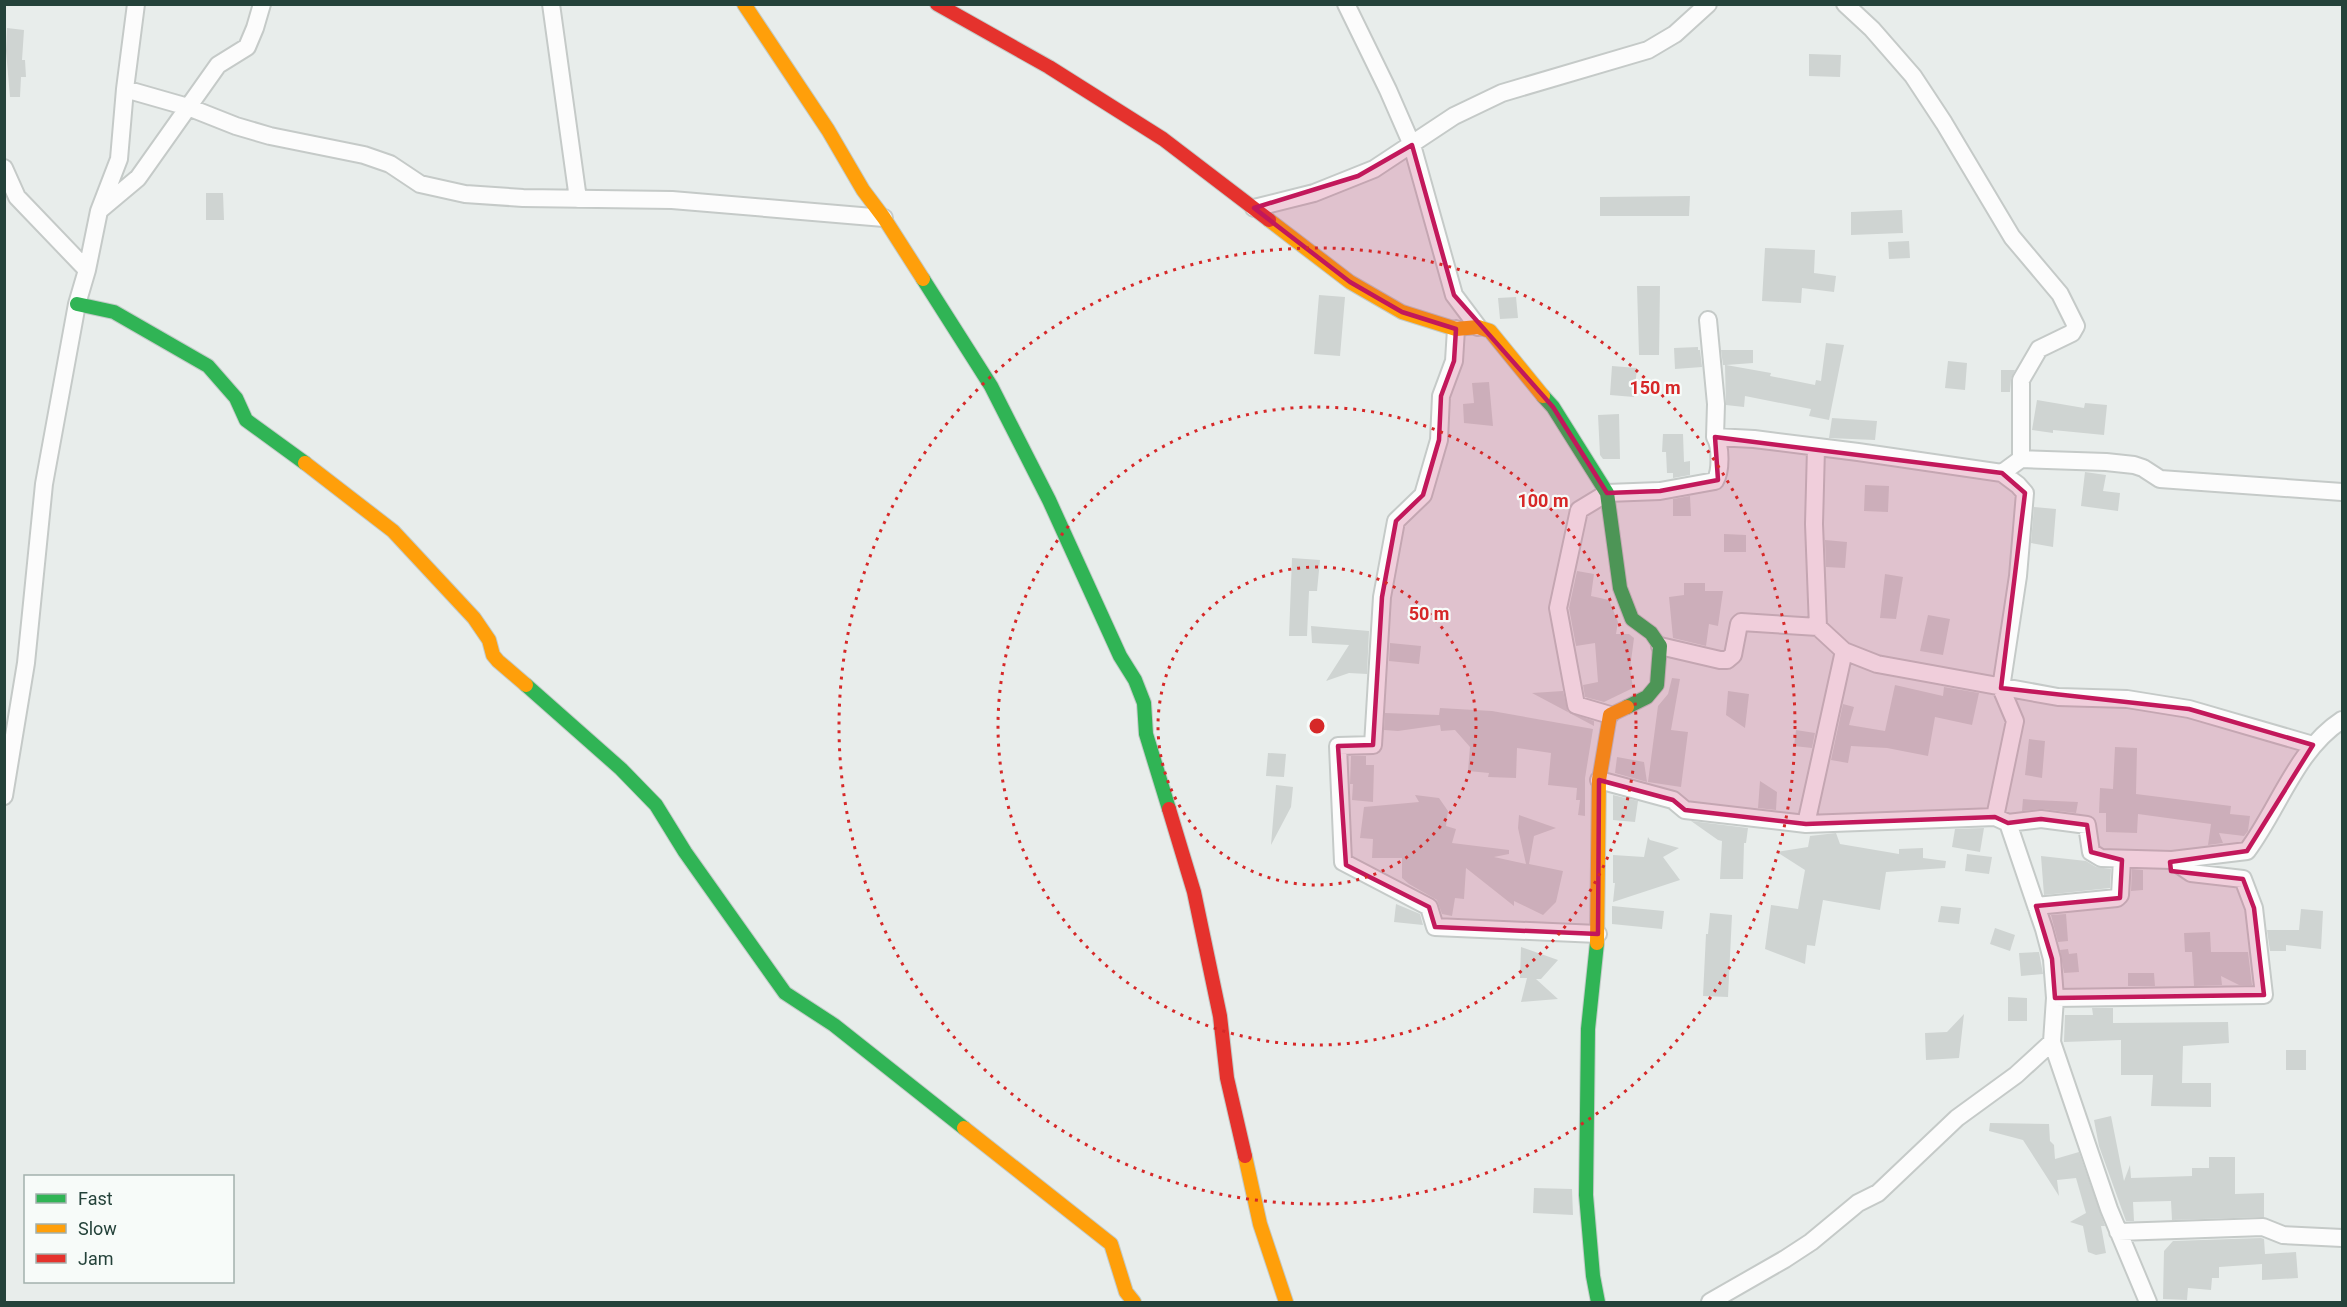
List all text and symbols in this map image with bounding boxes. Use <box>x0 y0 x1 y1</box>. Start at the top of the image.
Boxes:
text: 150 m <box>1629 377 1681 398</box>
text: 100 m <box>1517 490 1569 511</box>
text: 50 m <box>1409 603 1449 624</box>
centre of rings <box>1307 716 1327 736</box>
legend <box>24 1175 234 1283</box>
text: Fast <box>78 1188 113 1209</box>
text: Slow <box>78 1218 117 1239</box>
text: Jam <box>78 1248 114 1269</box>

